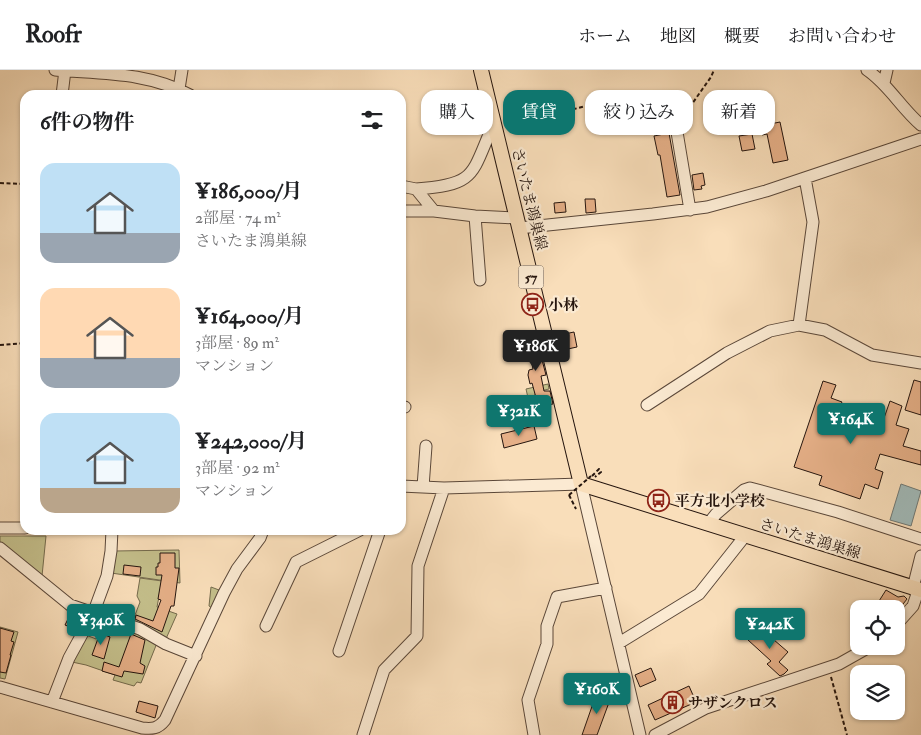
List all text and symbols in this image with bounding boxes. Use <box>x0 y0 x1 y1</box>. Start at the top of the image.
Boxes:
text: Roofr <box>25 19 82 50</box>
text: ホーム <box>578 25 632 48</box>
text: 地図 <box>660 25 696 48</box>
text: 概要 <box>724 25 760 48</box>
text: お問い合わせ <box>788 25 896 48</box>
chip: 購入 <box>421 90 493 135</box>
chip: 賃貸 <box>503 90 575 135</box>
chip: 絞り込み <box>585 90 693 135</box>
chip: 新着 <box>703 90 775 135</box>
icon: filters <box>358 106 386 134</box>
text: 6件の物件 <box>40 109 135 136</box>
street label: さいたま鴻巣線 <box>507 146 551 252</box>
text: ¥186,000/月 <box>195 178 302 205</box>
icon: home <box>80 183 140 243</box>
text: 2部屋 · 74 m² <box>195 208 281 228</box>
text: さいたま鴻巣線 <box>195 231 307 251</box>
road number: 57 <box>518 266 544 288</box>
bus stop icon: 小林 <box>520 293 544 317</box>
place label: 小林 <box>548 296 578 315</box>
text: ¥164,000/月 <box>195 303 304 330</box>
icon: home <box>80 308 140 368</box>
pin: ¥186K <box>501 330 571 372</box>
text: 3部屋 · 89 m² <box>195 333 279 353</box>
text: ¥186K <box>514 336 558 356</box>
text: マンション <box>195 356 274 376</box>
pin: ¥321K <box>484 394 554 437</box>
text: ¥321K <box>497 401 541 421</box>
pin: ¥164K <box>816 402 886 445</box>
text: ¥164K <box>828 409 874 429</box>
text: ¥242,000/月 <box>195 428 307 455</box>
icon: home <box>80 433 140 493</box>
text: 3部屋 · 92 m² <box>195 458 280 478</box>
text: マンション <box>195 481 274 501</box>
bus stop icon: 平方北小学校 <box>647 489 671 513</box>
place label: 平方北小学校 <box>675 492 765 511</box>
street label: さいたま鴻巣線 <box>757 515 863 563</box>
map controls <box>850 600 905 720</box>
button: locate <box>850 600 905 655</box>
pin: ¥340K <box>66 604 136 646</box>
pin: ¥242K <box>735 608 805 650</box>
text: ¥340K <box>78 610 124 630</box>
text: ¥242K <box>746 614 794 634</box>
button: layers <box>850 665 905 720</box>
pin: ¥160K <box>562 672 632 715</box>
text: ¥160K <box>574 679 620 699</box>
building icon: サザンクロス <box>660 691 684 715</box>
place label: サザンクロス <box>688 694 777 713</box>

